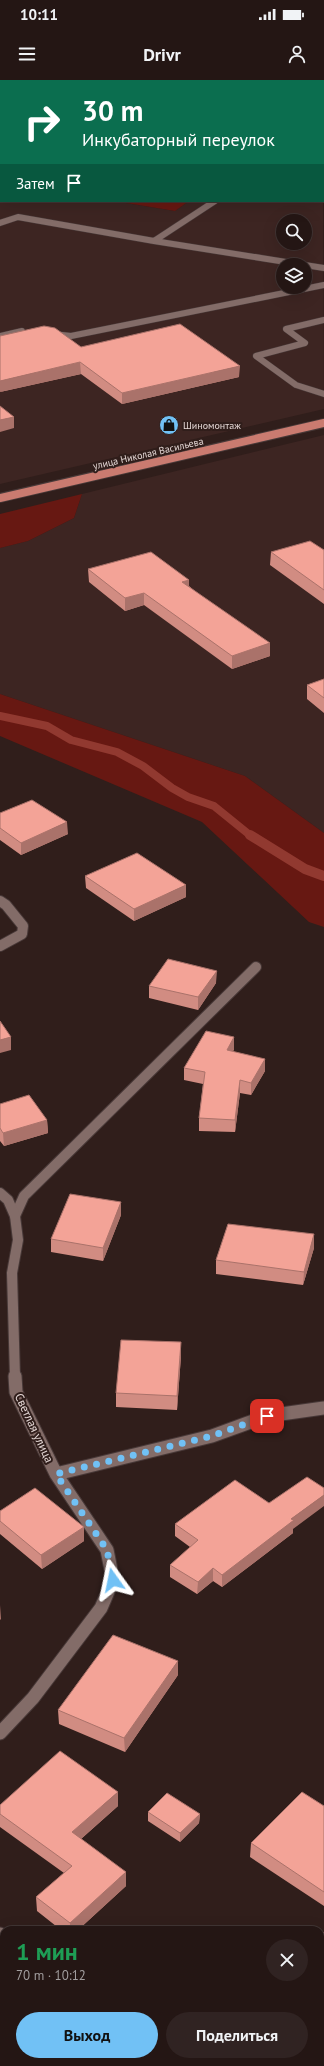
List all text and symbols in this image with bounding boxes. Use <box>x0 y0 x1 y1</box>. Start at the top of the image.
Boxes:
text: 10:11 <box>20 5 58 24</box>
icon: menu <box>16 43 38 65</box>
text: Drivr <box>143 43 181 66</box>
icon: person <box>286 43 308 65</box>
text: 30 m <box>82 92 143 129</box>
icon: right <box>16 96 68 148</box>
text: Инкубаторный переулок <box>82 128 275 151</box>
icon: arrive <box>63 172 85 194</box>
text: Затем <box>16 174 55 193</box>
map controls <box>276 214 312 294</box>
button: search <box>276 214 312 250</box>
button: layers <box>276 258 312 294</box>
shop icon: Шиномонтаж <box>158 414 180 436</box>
place label: Шиномонтаж <box>183 419 241 432</box>
street label: улица Николая Васильева <box>92 434 205 473</box>
street label: Светлая улица <box>12 1391 57 1465</box>
pin <box>250 1399 284 1433</box>
icon: arrive <box>256 1405 278 1427</box>
position arrow <box>92 1559 134 1601</box>
text: 1 мин <box>16 1936 78 1967</box>
button: close <box>266 1939 308 1981</box>
text: 70 m · 10:12 <box>16 1967 86 1984</box>
button: Выход <box>16 2012 158 2058</box>
button: Поделиться <box>166 2012 308 2058</box>

